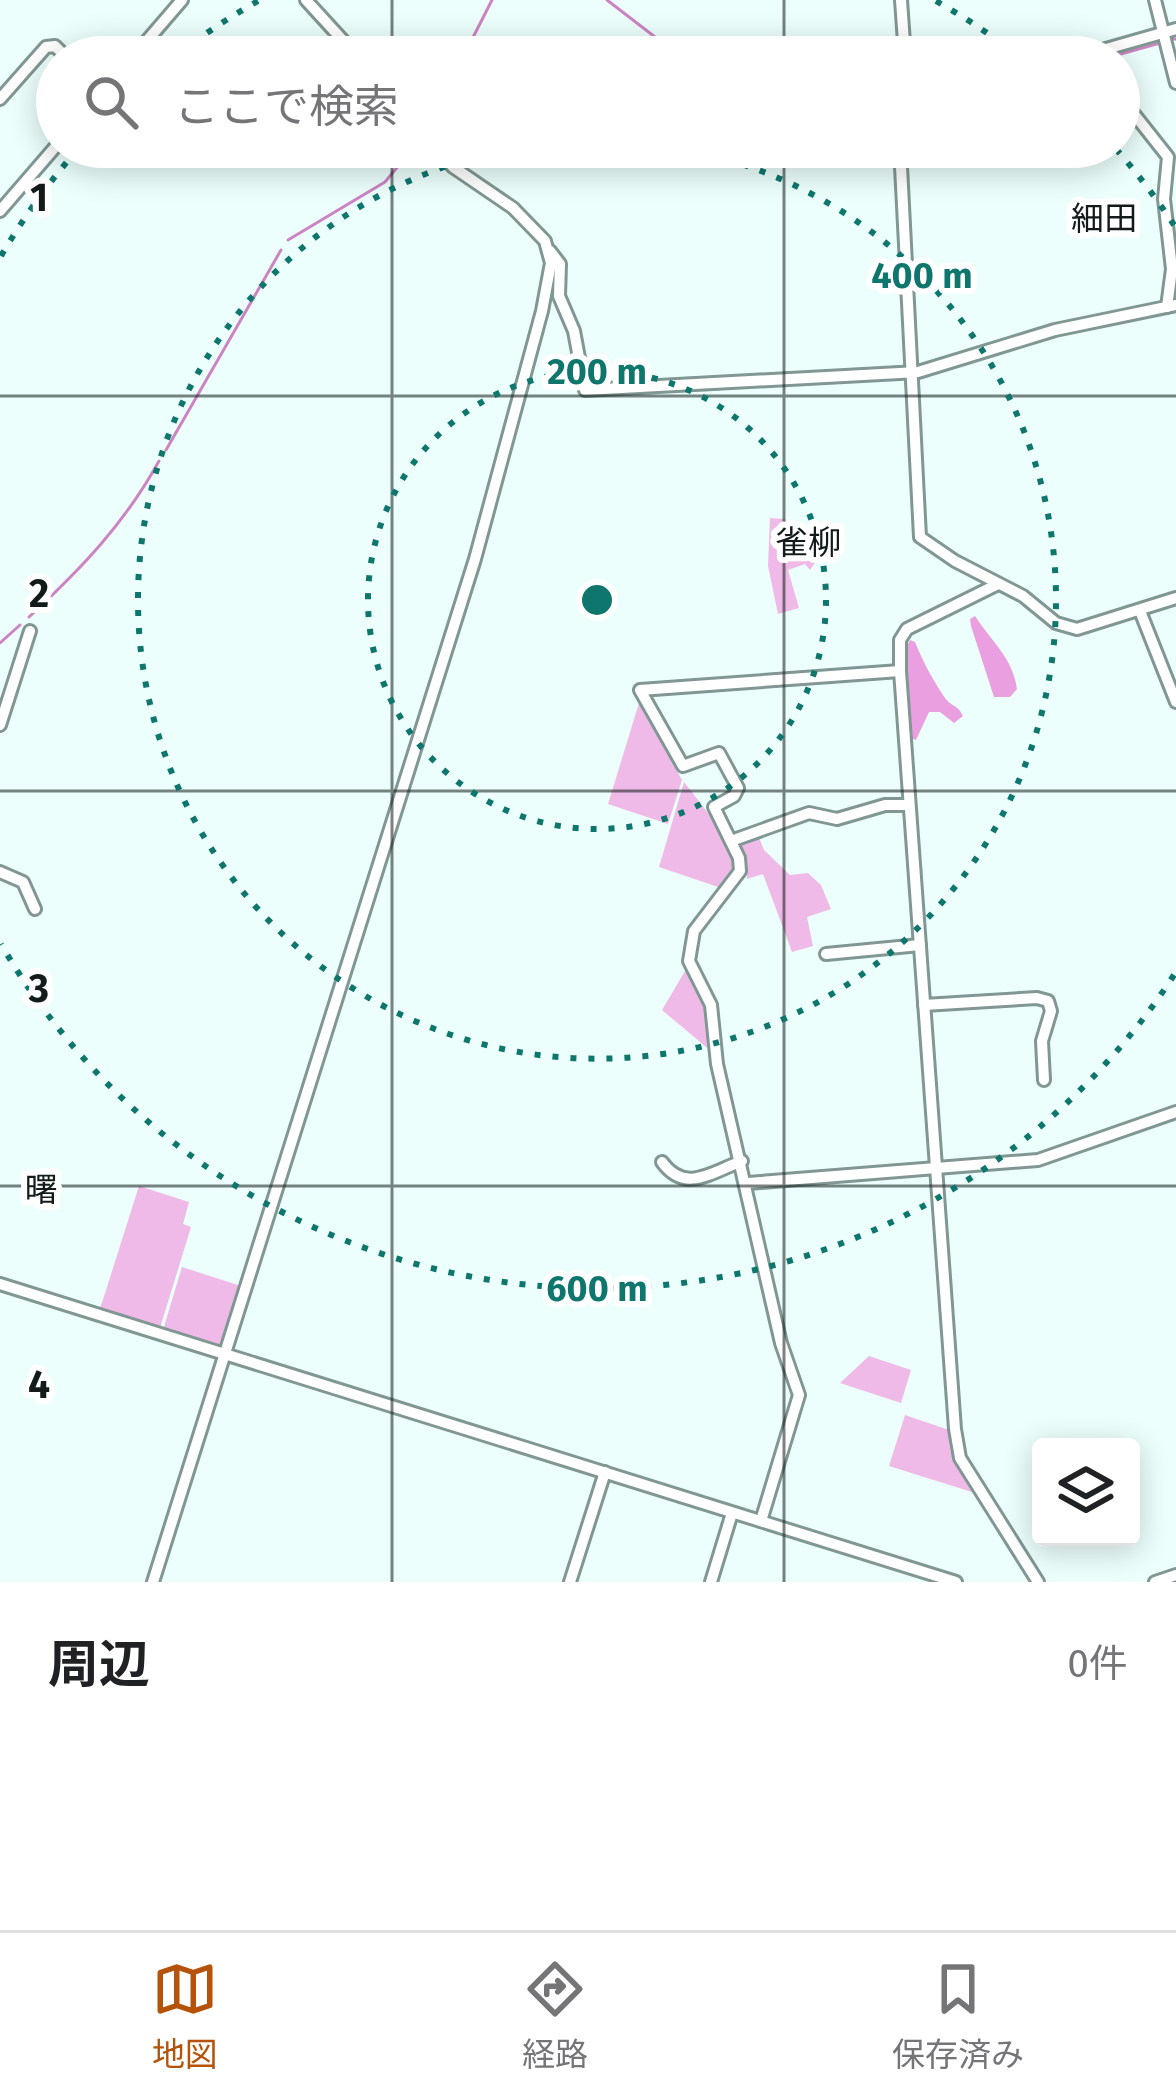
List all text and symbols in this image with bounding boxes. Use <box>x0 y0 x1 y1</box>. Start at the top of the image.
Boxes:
search box <box>36 36 1140 168</box>
icon: search <box>78 69 144 135</box>
text: ここで検索 <box>174 80 399 134</box>
text: 1 <box>30 175 48 221</box>
district label: 細田 <box>1071 199 1137 239</box>
text: 400 m <box>871 254 973 298</box>
text: 200 m <box>547 350 647 394</box>
district label: 雀柳 <box>775 523 841 563</box>
text: 2 <box>29 571 49 617</box>
centre of rings <box>576 579 618 621</box>
text: 3 <box>28 966 49 1012</box>
district label: 曙 <box>25 1170 58 1210</box>
text: 600 m <box>546 1267 648 1311</box>
text: 4 <box>28 1362 50 1408</box>
map controls <box>1032 1438 1140 1546</box>
button: layers <box>1032 1438 1140 1546</box>
text: 周辺 <box>48 1634 150 1696</box>
text: 0件 <box>1067 1641 1128 1687</box>
tab: 地図 <box>152 1956 218 2076</box>
tab: 経路 <box>522 1956 588 2076</box>
tab: 保存済み <box>892 1956 1024 2076</box>

